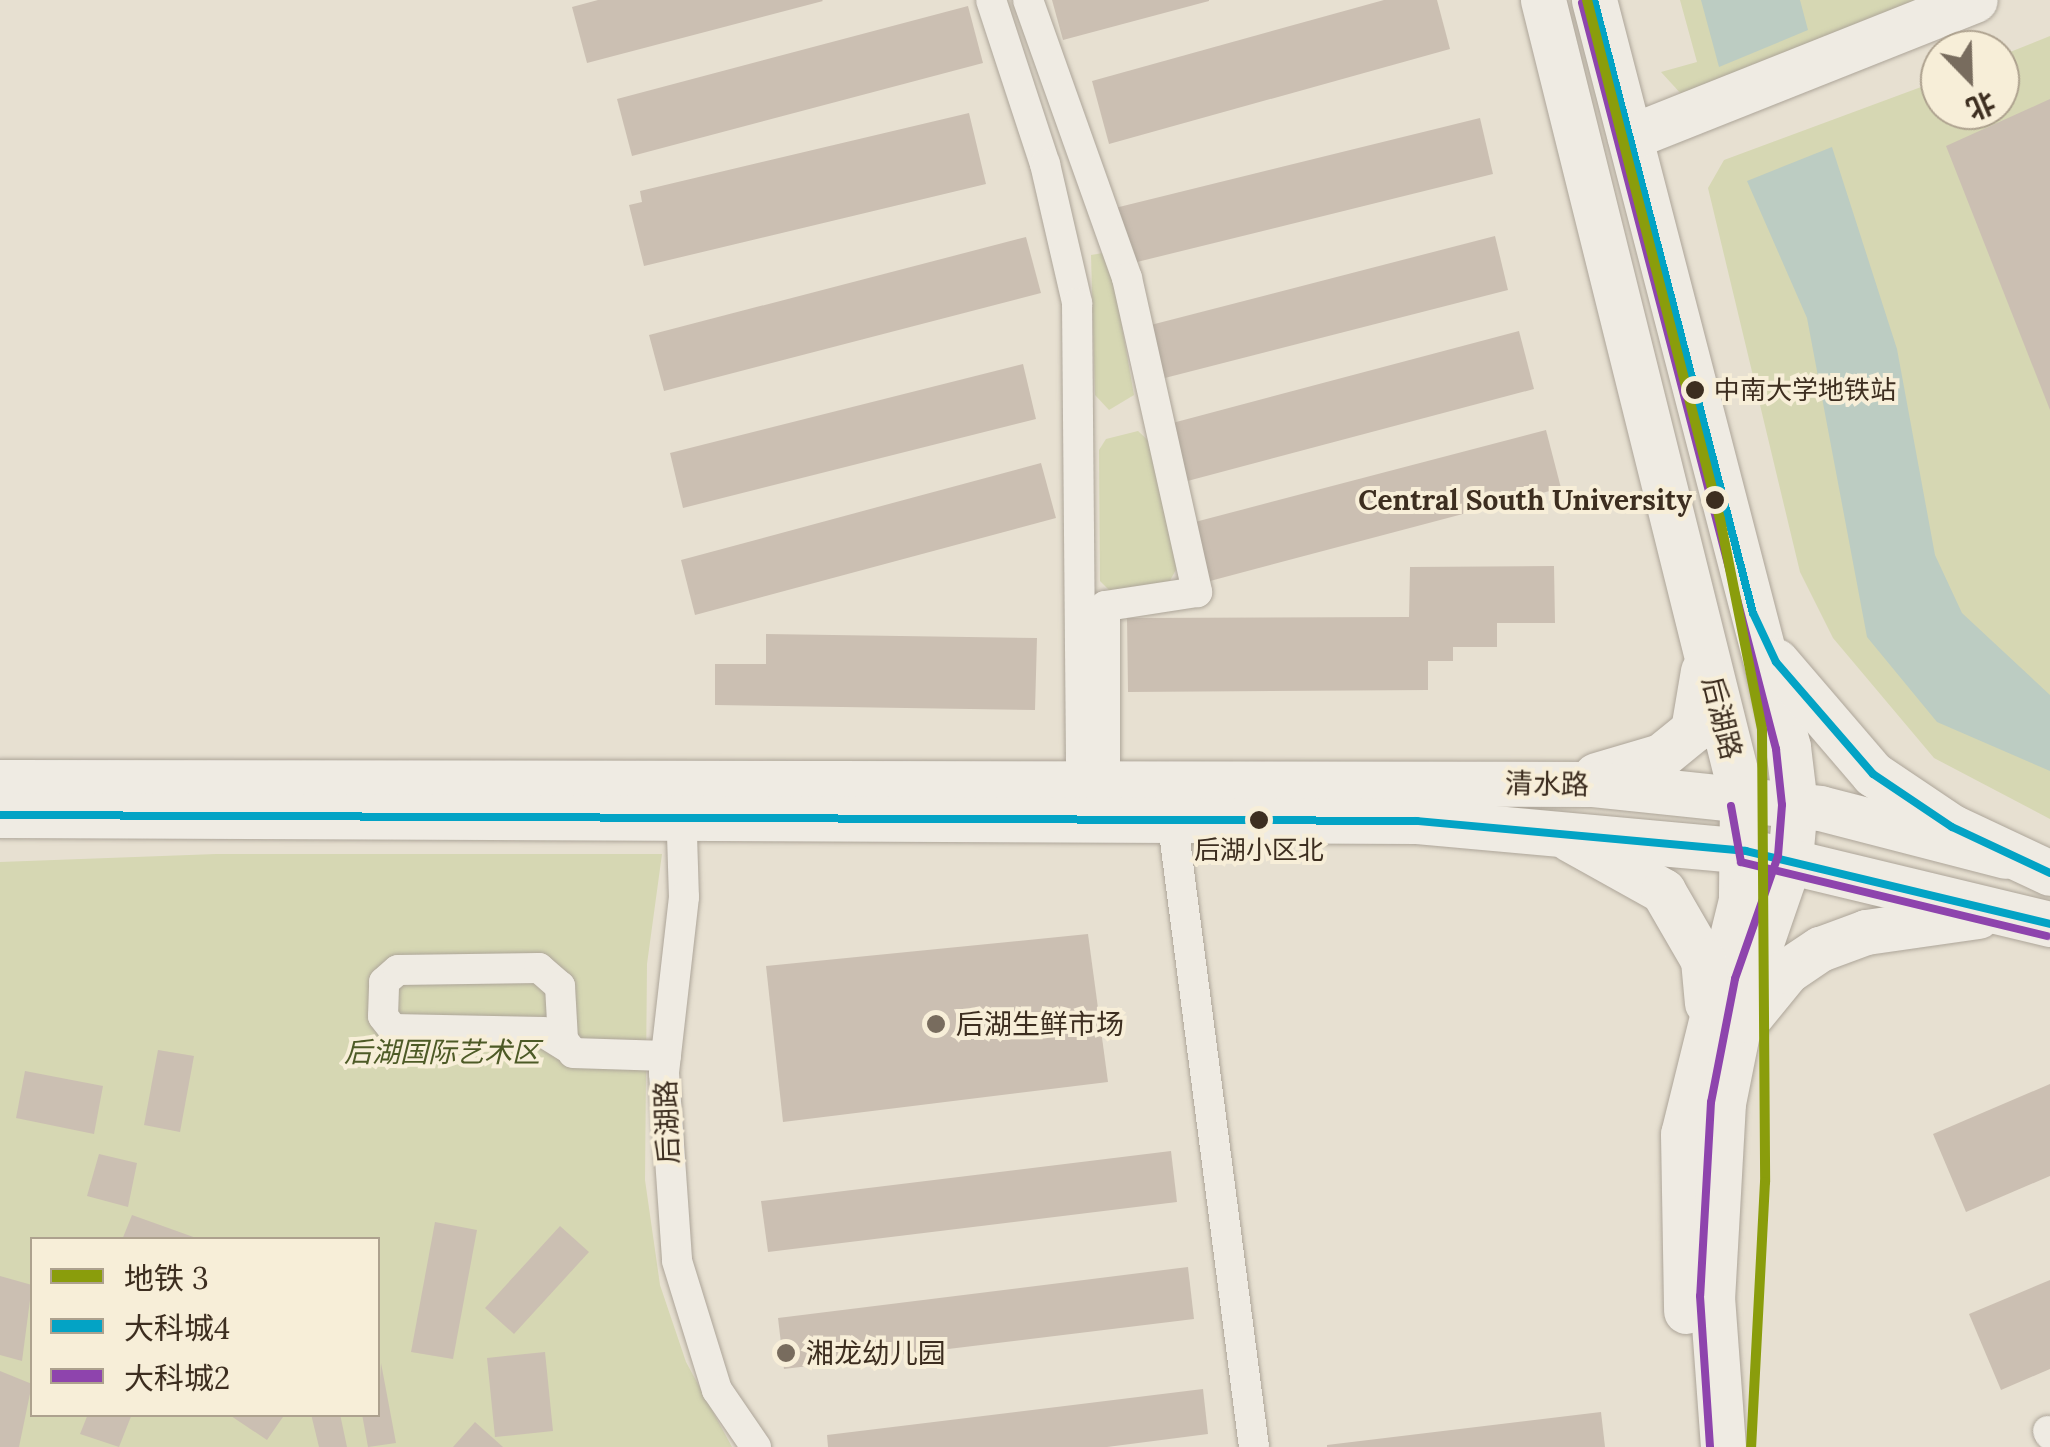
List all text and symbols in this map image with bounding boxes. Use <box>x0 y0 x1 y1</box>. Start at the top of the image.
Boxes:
north arrow <box>1920 30 2020 130</box>
text: 北 <box>1961 84 2001 128</box>
place label: 中南大学地铁站 <box>1714 374 1896 406</box>
marker: 中南大学地铁站 <box>1685 380 1705 400</box>
place label: Central South University <box>1358 483 1692 517</box>
marker: Central South University <box>1702 487 1728 513</box>
street label: 后湖路 <box>1696 673 1748 763</box>
street label: 清水路 <box>1505 766 1589 802</box>
marker: 后湖小区北 <box>1249 810 1269 830</box>
place label: 后湖小区北 <box>1194 834 1324 866</box>
place label: 后湖生鲜市场 <box>956 1007 1124 1041</box>
marker: 后湖生鲜市场 <box>925 1013 947 1035</box>
park label: 后湖国际艺术区 <box>344 1035 540 1069</box>
street label: 后湖路 <box>649 1079 685 1165</box>
legend <box>30 1237 380 1417</box>
text: 地铁 3 <box>124 1259 209 1297</box>
text: 大科城4 <box>124 1309 230 1347</box>
place label: 湘龙幼儿园 <box>806 1336 946 1370</box>
marker: 湘龙幼儿园 <box>775 1342 797 1364</box>
text: 大科城2 <box>124 1359 230 1397</box>

